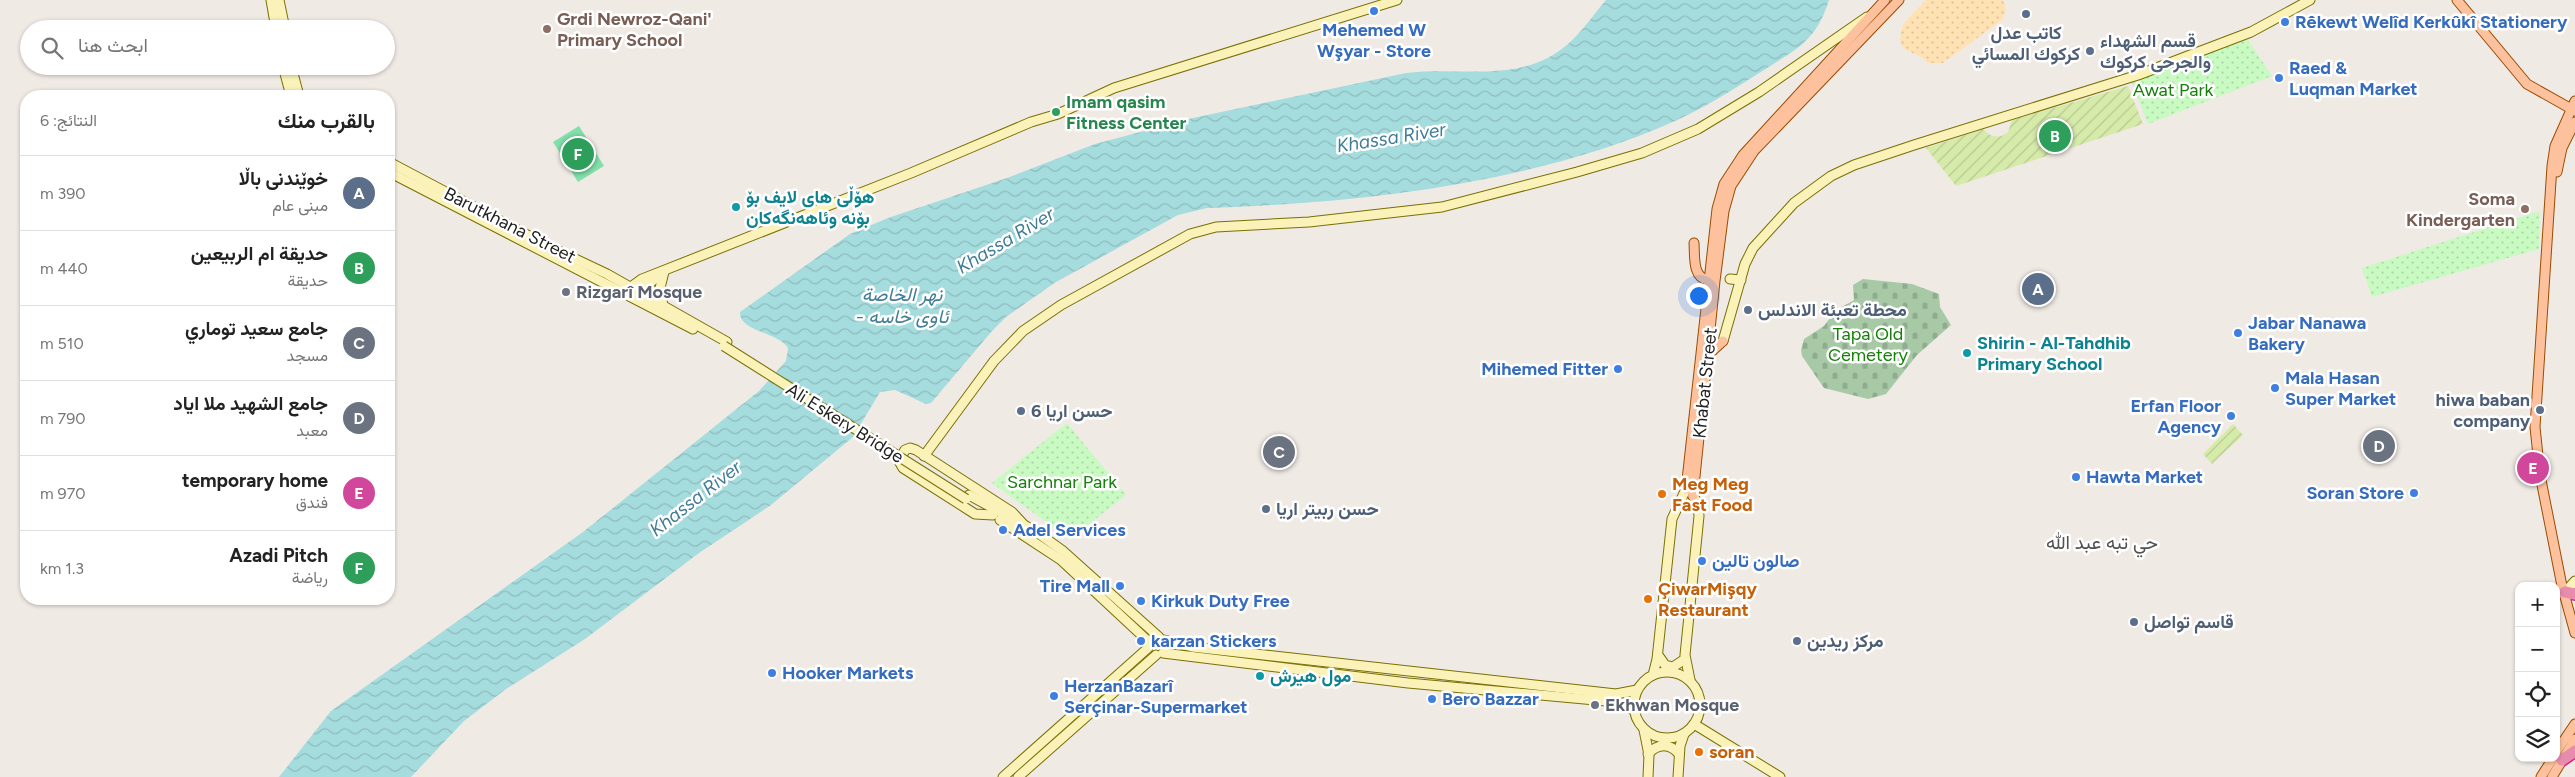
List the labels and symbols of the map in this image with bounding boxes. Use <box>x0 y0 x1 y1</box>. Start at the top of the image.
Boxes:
marker: Mehemed W Wşyar - Store <box>1368 5 1380 17</box>
place label: Grdi Newroz-Qani' Primary School <box>557 8 712 51</box>
marker: كاتب عدل كركوك المسائي <box>2020 8 2032 20</box>
place label: Rêkewt Welîd Kerkûkî Stationery <box>2295 11 2568 33</box>
marker: Rêkewt Welîd Kerkûkî Stationery <box>2279 16 2291 28</box>
place label: Mehemed W Wşyar - Store <box>1317 19 1431 62</box>
place label: كاتب عدل كركوك المسائي <box>1972 22 2080 69</box>
marker: Grdi Newroz-Qani' Primary School <box>541 23 553 35</box>
place label: قسم الشهداء والجرحى كركوك <box>2100 30 2211 73</box>
marker: قسم الشهداء والجرحى كركوك <box>2084 45 2096 57</box>
place label: Raed & Luqman Market <box>2289 57 2418 100</box>
marker: Raed & Luqman Market <box>2273 72 2285 84</box>
park label: Awat Park <box>2133 79 2214 101</box>
place label: Imam qasim Fitness Center <box>1066 91 1186 134</box>
marker: Imam qasim Fitness Center <box>1050 106 1062 118</box>
water label: Khassa River <box>1335 117 1448 157</box>
pin: B <box>2039 117 2071 155</box>
pin: F <box>562 135 594 173</box>
street label: Barutkhana Street <box>440 182 580 268</box>
place label: هۆڵی های لایف بۆ بۆنە وئاهەنگەکان <box>746 186 875 229</box>
place label: Soma Kindergarten <box>2406 188 2515 231</box>
marker: هۆڵی های لایف بۆ بۆنە وئاهەنگەکان <box>730 201 742 213</box>
water label: Khassa River <box>952 202 1059 279</box>
marker: Soma Kindergarten <box>2519 203 2531 215</box>
pin: A <box>2022 270 2054 308</box>
place label: Rizgarî Mosque <box>576 281 702 303</box>
water label: نهر الخاصة - ئاوی خاسە <box>856 283 950 328</box>
your location <box>1686 283 1712 309</box>
marker: Rizgarî Mosque <box>560 286 572 298</box>
place label: محطة تعبئة الاندلس <box>1758 299 1907 321</box>
marker: محطة تعبئة الاندلس <box>1742 304 1754 316</box>
place label: Jabar Nanawa Bakery <box>2248 312 2366 355</box>
park label: Tapa Old Cemetery <box>1828 323 1909 366</box>
street label: Khabat Street <box>1688 326 1722 440</box>
marker: Jabar Nanawa Bakery <box>2232 327 2244 339</box>
place label: Shirin - Al-Tahdhib Primary School <box>1977 332 2131 375</box>
marker: Shirin - Al-Tahdhib Primary School <box>1961 347 1973 359</box>
place label: Mihemed Fitter <box>1481 358 1608 380</box>
marker: Mihemed Fitter <box>1612 363 1624 375</box>
place label: Mala Hasan Super Market <box>2285 367 2396 410</box>
street label: Ali Eskery Bridge <box>782 378 908 468</box>
marker: Mala Hasan Super Market <box>2269 382 2281 394</box>
place label: hiwa baban company <box>2436 389 2531 432</box>
place label: Erfan Floor Agency <box>2130 395 2222 438</box>
place label: حسن اريا 6 <box>1031 400 1113 422</box>
marker: hiwa baban company <box>2534 404 2546 416</box>
marker: حسن اريا 6 <box>1015 405 1027 417</box>
marker: Erfan Floor Agency <box>2225 410 2237 422</box>
pin: D <box>2363 427 2395 465</box>
pin: C <box>1263 433 1295 471</box>
pin: E <box>2517 449 2549 487</box>
water label: Khassa River <box>645 455 746 541</box>
place label: Hawta Market <box>2086 466 2203 488</box>
park label: Sarchnar Park <box>1007 471 1117 493</box>
marker: Hawta Market <box>2070 471 2082 483</box>
place label: Meg Meg Fast Food <box>1672 473 1753 516</box>
place label: Soran Store <box>2306 482 2404 504</box>
marker: Soran Store <box>2408 487 2420 499</box>
marker: Meg Meg Fast Food <box>1656 488 1668 500</box>
place label: حسن ربيتر اريا <box>1276 498 1379 520</box>
marker: حسن ربيتر اريا <box>1260 503 1272 515</box>
place label: Adel Services <box>1013 519 1126 541</box>
marker: Adel Services <box>997 524 1009 536</box>
district label: حي تبه عبد الله <box>2046 531 2158 558</box>
place label: صالون تالين <box>1712 550 1799 572</box>
marker: صالون تالين <box>1696 555 1708 567</box>
place label: Tire Mall <box>1040 575 1110 597</box>
place label: ÇiwarMişqy Restaurant <box>1658 578 1757 621</box>
marker: Tire Mall <box>1114 580 1126 592</box>
place label: Kirkuk Duty Free <box>1151 590 1290 612</box>
marker: ÇiwarMişqy Restaurant <box>1642 593 1654 605</box>
marker: Kirkuk Duty Free <box>1135 595 1147 607</box>
place label: قاسم تواصل <box>2144 611 2234 634</box>
marker: قاسم تواصل <box>2128 616 2140 628</box>
place label: karzan Stickers <box>1151 630 1277 652</box>
place label: مركز ريدين <box>1807 630 1884 652</box>
marker: karzan Stickers <box>1135 635 1147 647</box>
marker: مركز ريدين <box>1791 635 1803 647</box>
place label: Hooker Markets <box>782 662 914 684</box>
place label: مول هيرش <box>1270 665 1352 687</box>
marker: Hooker Markets <box>766 667 778 679</box>
marker: مول هيرش <box>1254 670 1266 682</box>
place label: HerzanBazarî Serçinar-Supermarket <box>1064 675 1248 718</box>
place label: Bero Bazzar <box>1442 688 1539 710</box>
marker: HerzanBazarî Serçinar-Supermarket <box>1048 690 1060 702</box>
marker: Bero Bazzar <box>1426 693 1438 705</box>
place label: Ekhwan Mosque <box>1605 694 1739 716</box>
marker: Ekhwan Mosque <box>1589 699 1601 711</box>
place label: soran <box>1709 741 1755 763</box>
marker: soran <box>1693 746 1705 758</box>

